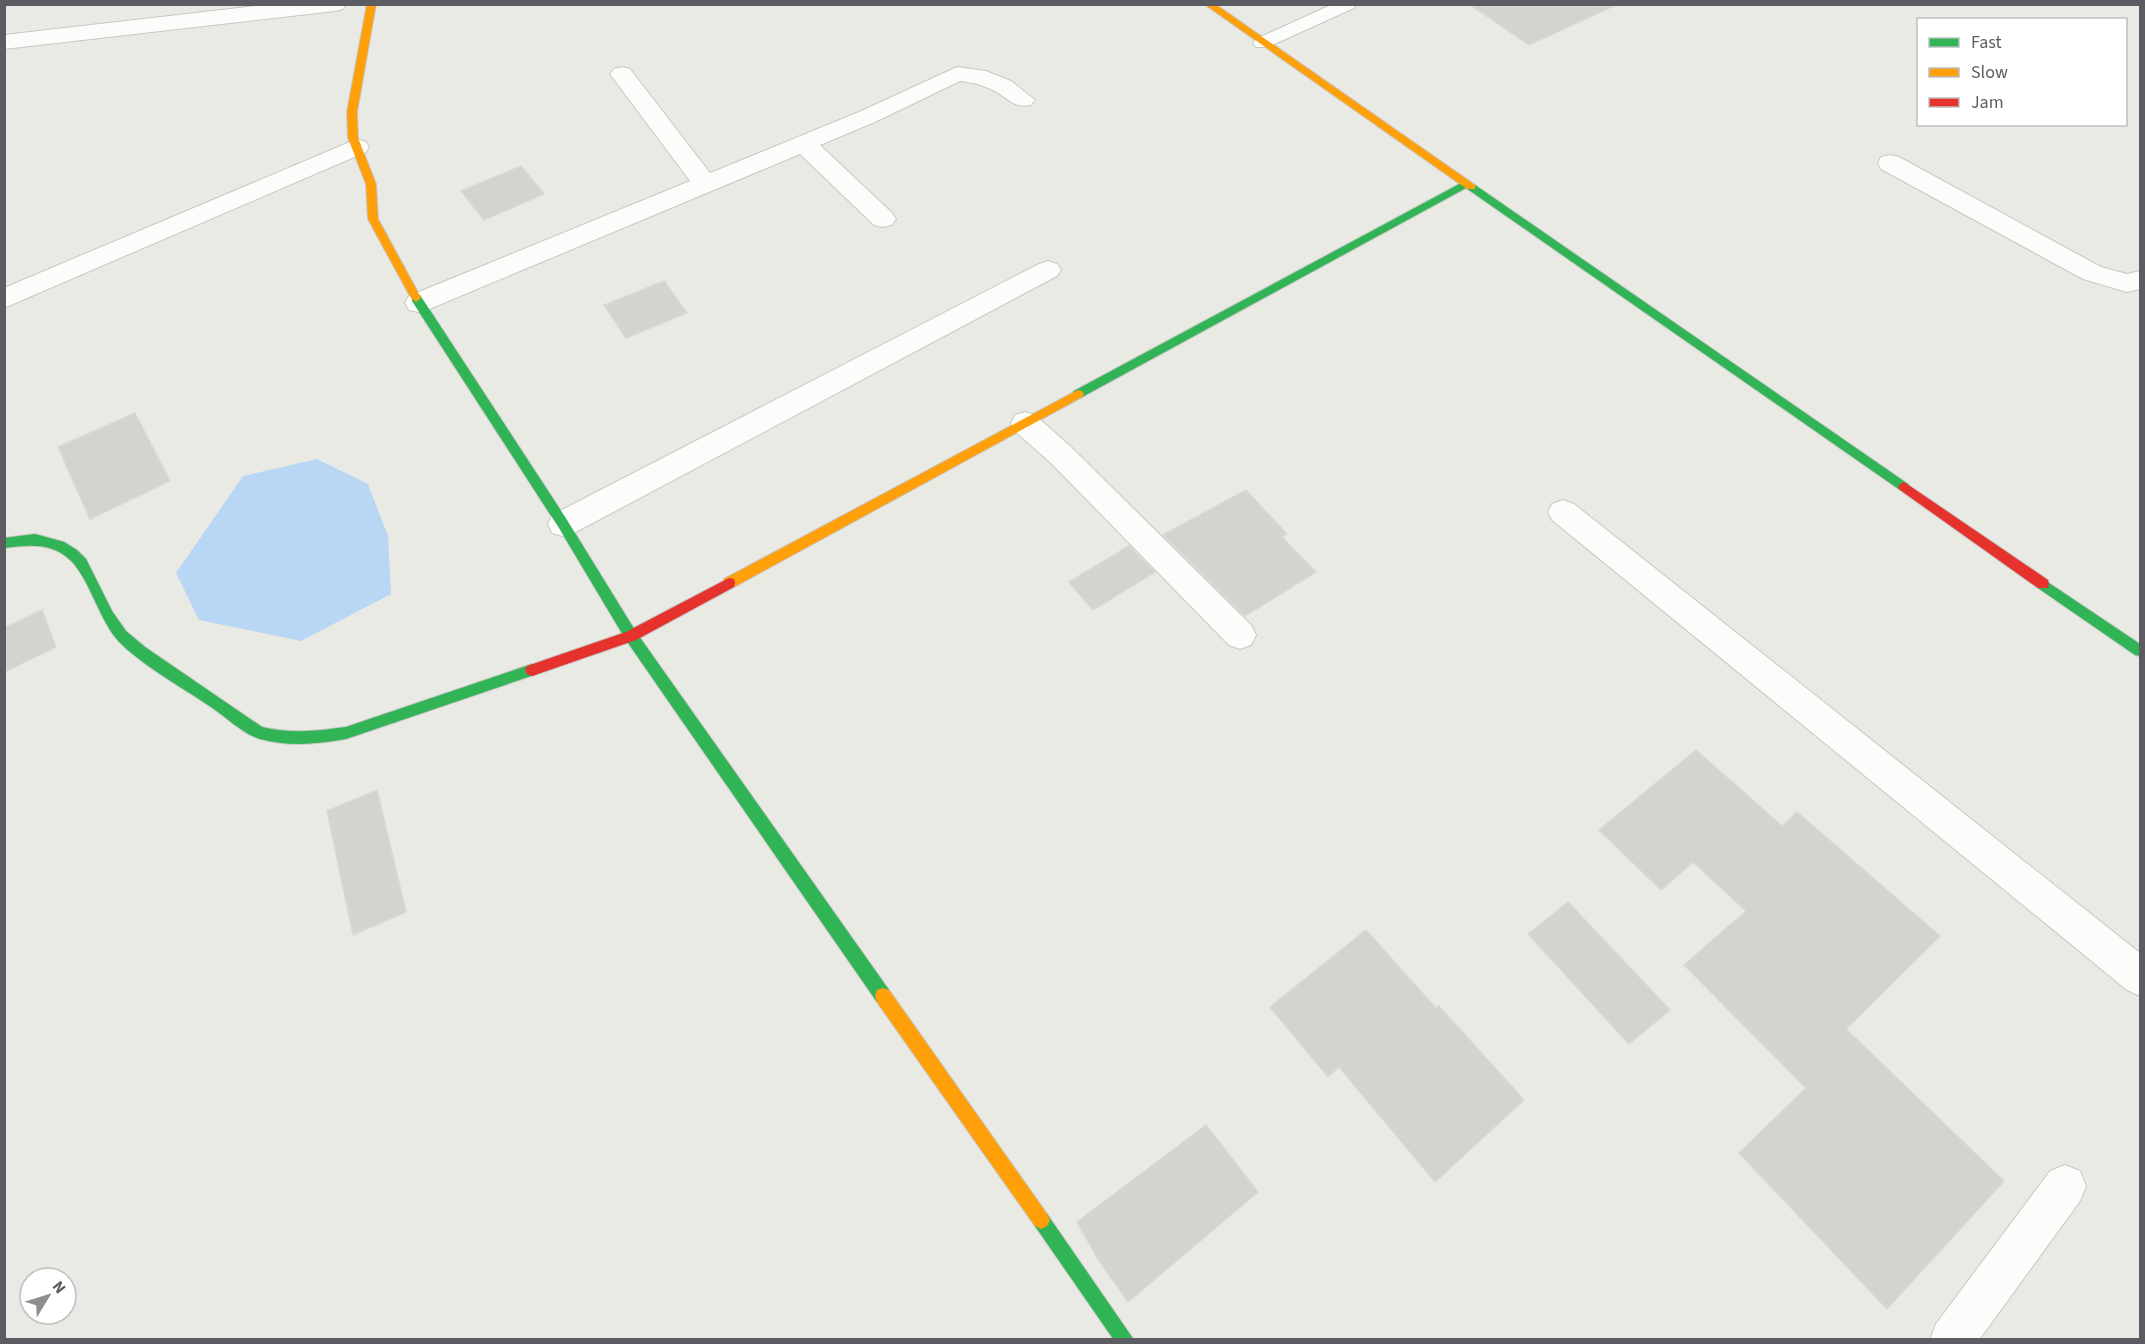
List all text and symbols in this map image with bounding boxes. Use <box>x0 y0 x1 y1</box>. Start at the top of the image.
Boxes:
legend <box>1917 18 2127 126</box>
text: Fast <box>1971 30 2002 55</box>
text: Slow <box>1971 60 2008 85</box>
text: Jam <box>1971 90 2004 115</box>
north arrow <box>18 1266 78 1326</box>
text: N <box>47 1276 71 1298</box>

